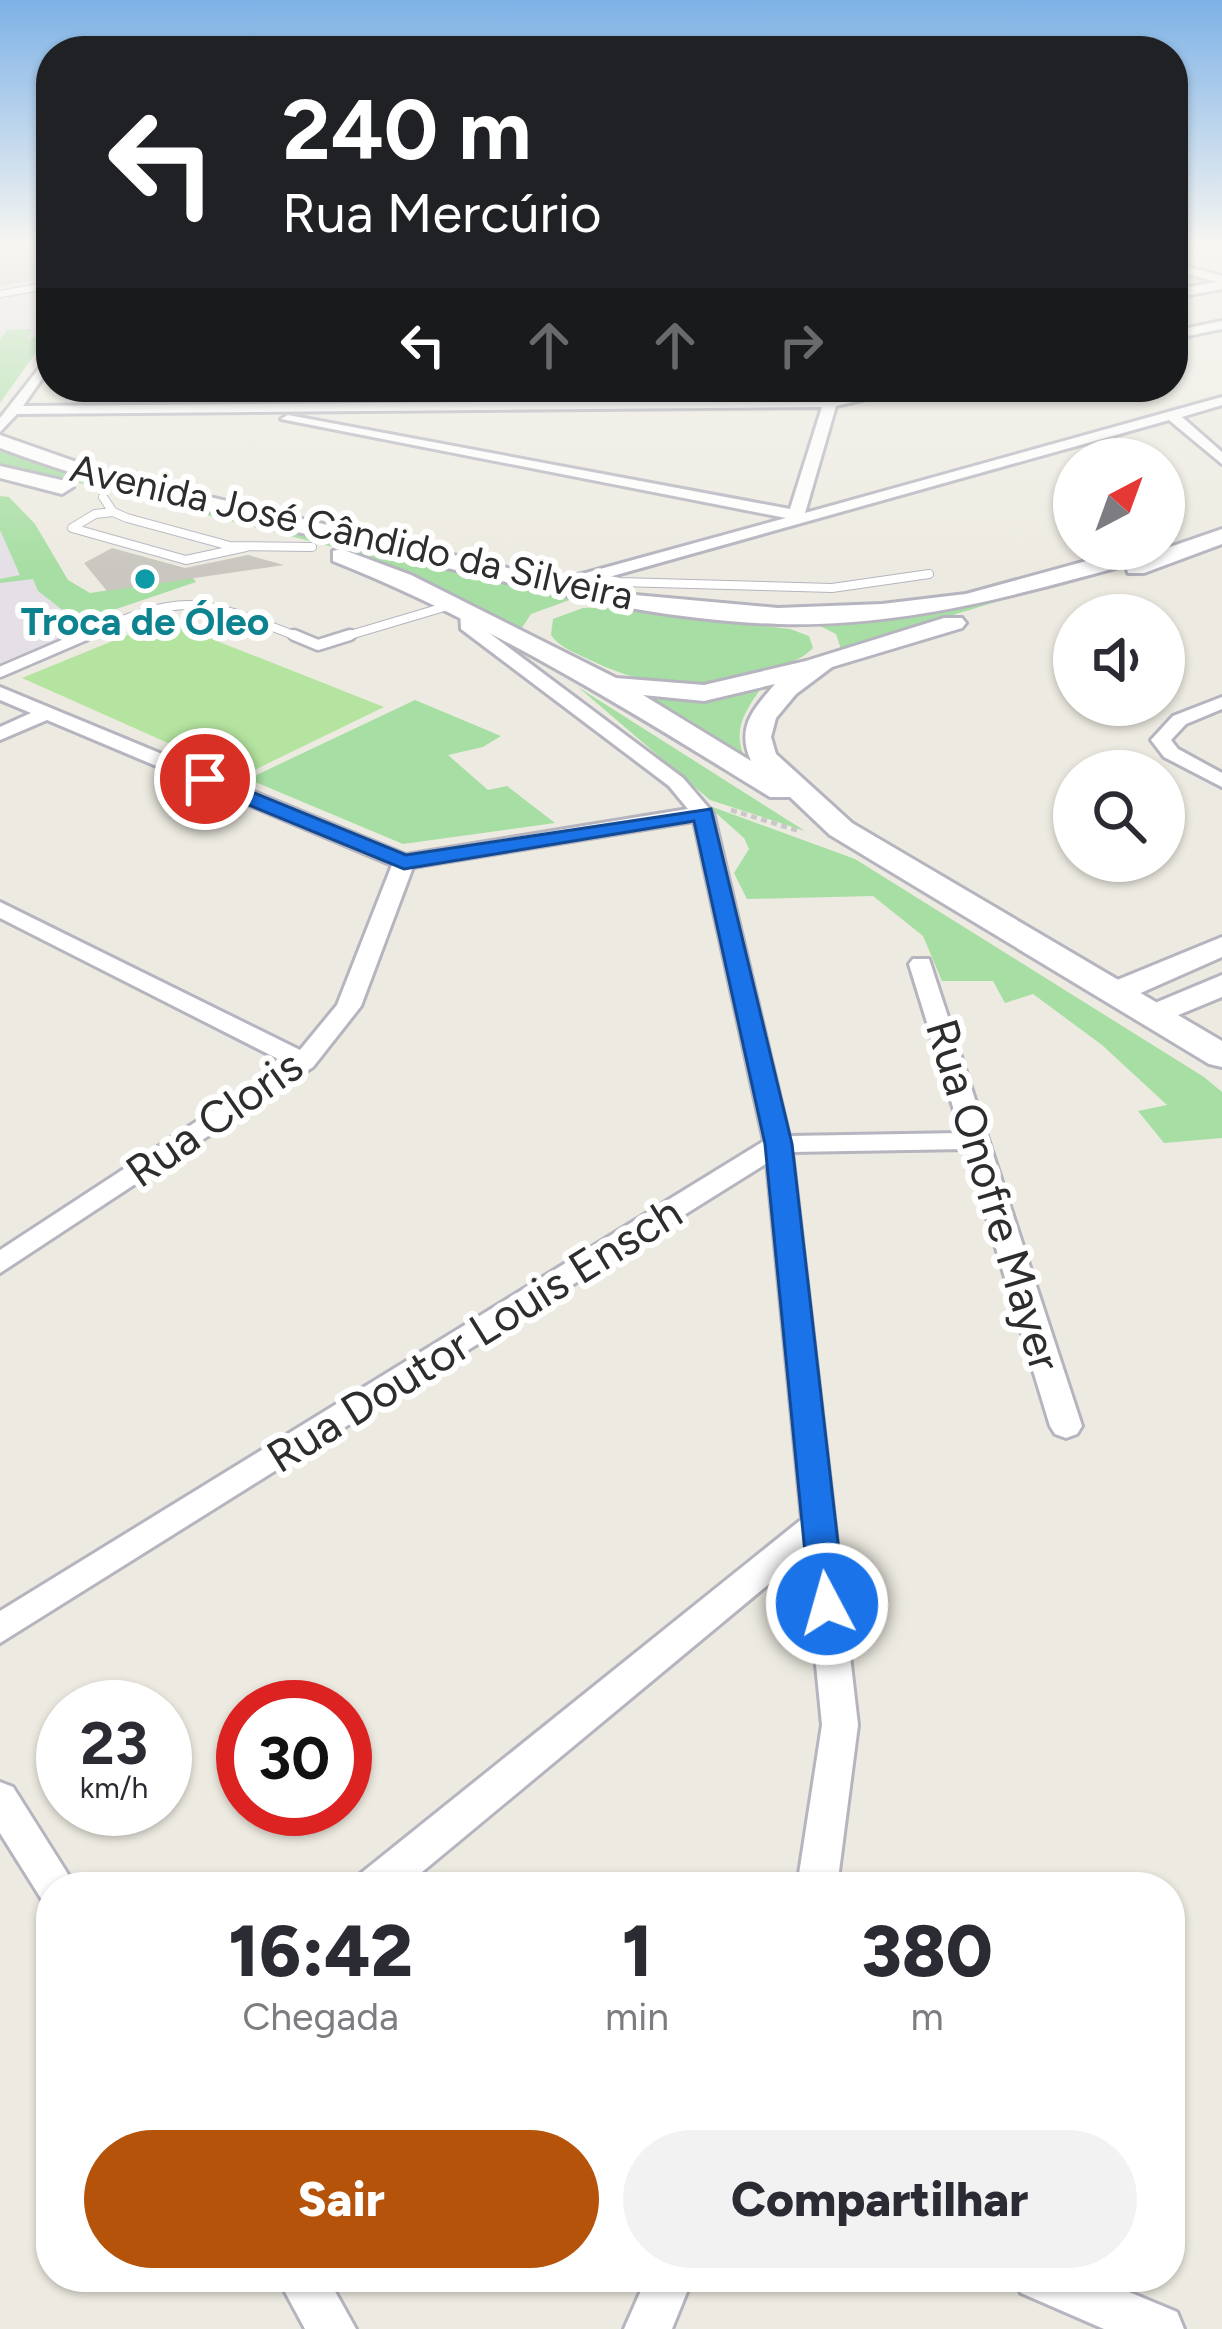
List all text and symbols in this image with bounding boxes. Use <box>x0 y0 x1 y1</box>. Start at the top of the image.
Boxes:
text: 240 m <box>282 79 531 180</box>
icon: left <box>84 84 240 240</box>
text: Rua Mercúrio <box>282 181 602 246</box>
icon: left <box>390 312 456 378</box>
icon: ahead <box>516 312 582 378</box>
icon: ahead <box>642 312 708 378</box>
icon: right <box>768 312 834 378</box>
north arrow <box>1053 438 1185 570</box>
map controls <box>1053 438 1185 882</box>
street label: Avenida José Cândido da Silveira <box>66 444 638 620</box>
marker: Troca de Óleo <box>132 566 158 592</box>
button: sound <box>1053 594 1185 726</box>
place label: Troca de Óleo <box>21 598 269 645</box>
pin <box>154 728 256 830</box>
icon: arrive <box>172 746 238 812</box>
button: search <box>1053 750 1185 882</box>
street label: Rua Onofre Mayer <box>915 1013 1073 1377</box>
street label: Rua Cloris <box>116 1038 312 1198</box>
street label: Rua Doutor Louis Ensch <box>257 1184 691 1484</box>
position arrow <box>764 1541 890 1667</box>
speed limit sign: 30 <box>216 1680 372 1836</box>
text: 23 <box>80 1707 148 1779</box>
text: km/h <box>80 1769 148 1806</box>
text: 16:42 <box>228 1908 413 1994</box>
text: 1 <box>622 1908 652 1994</box>
text: 380 <box>861 1908 993 1994</box>
text: Chegada <box>242 1993 399 2040</box>
text: min <box>605 1993 669 2040</box>
text: m <box>910 1993 944 2040</box>
button: Sair <box>84 2130 599 2268</box>
button: Compartilhar <box>623 2130 1137 2268</box>

